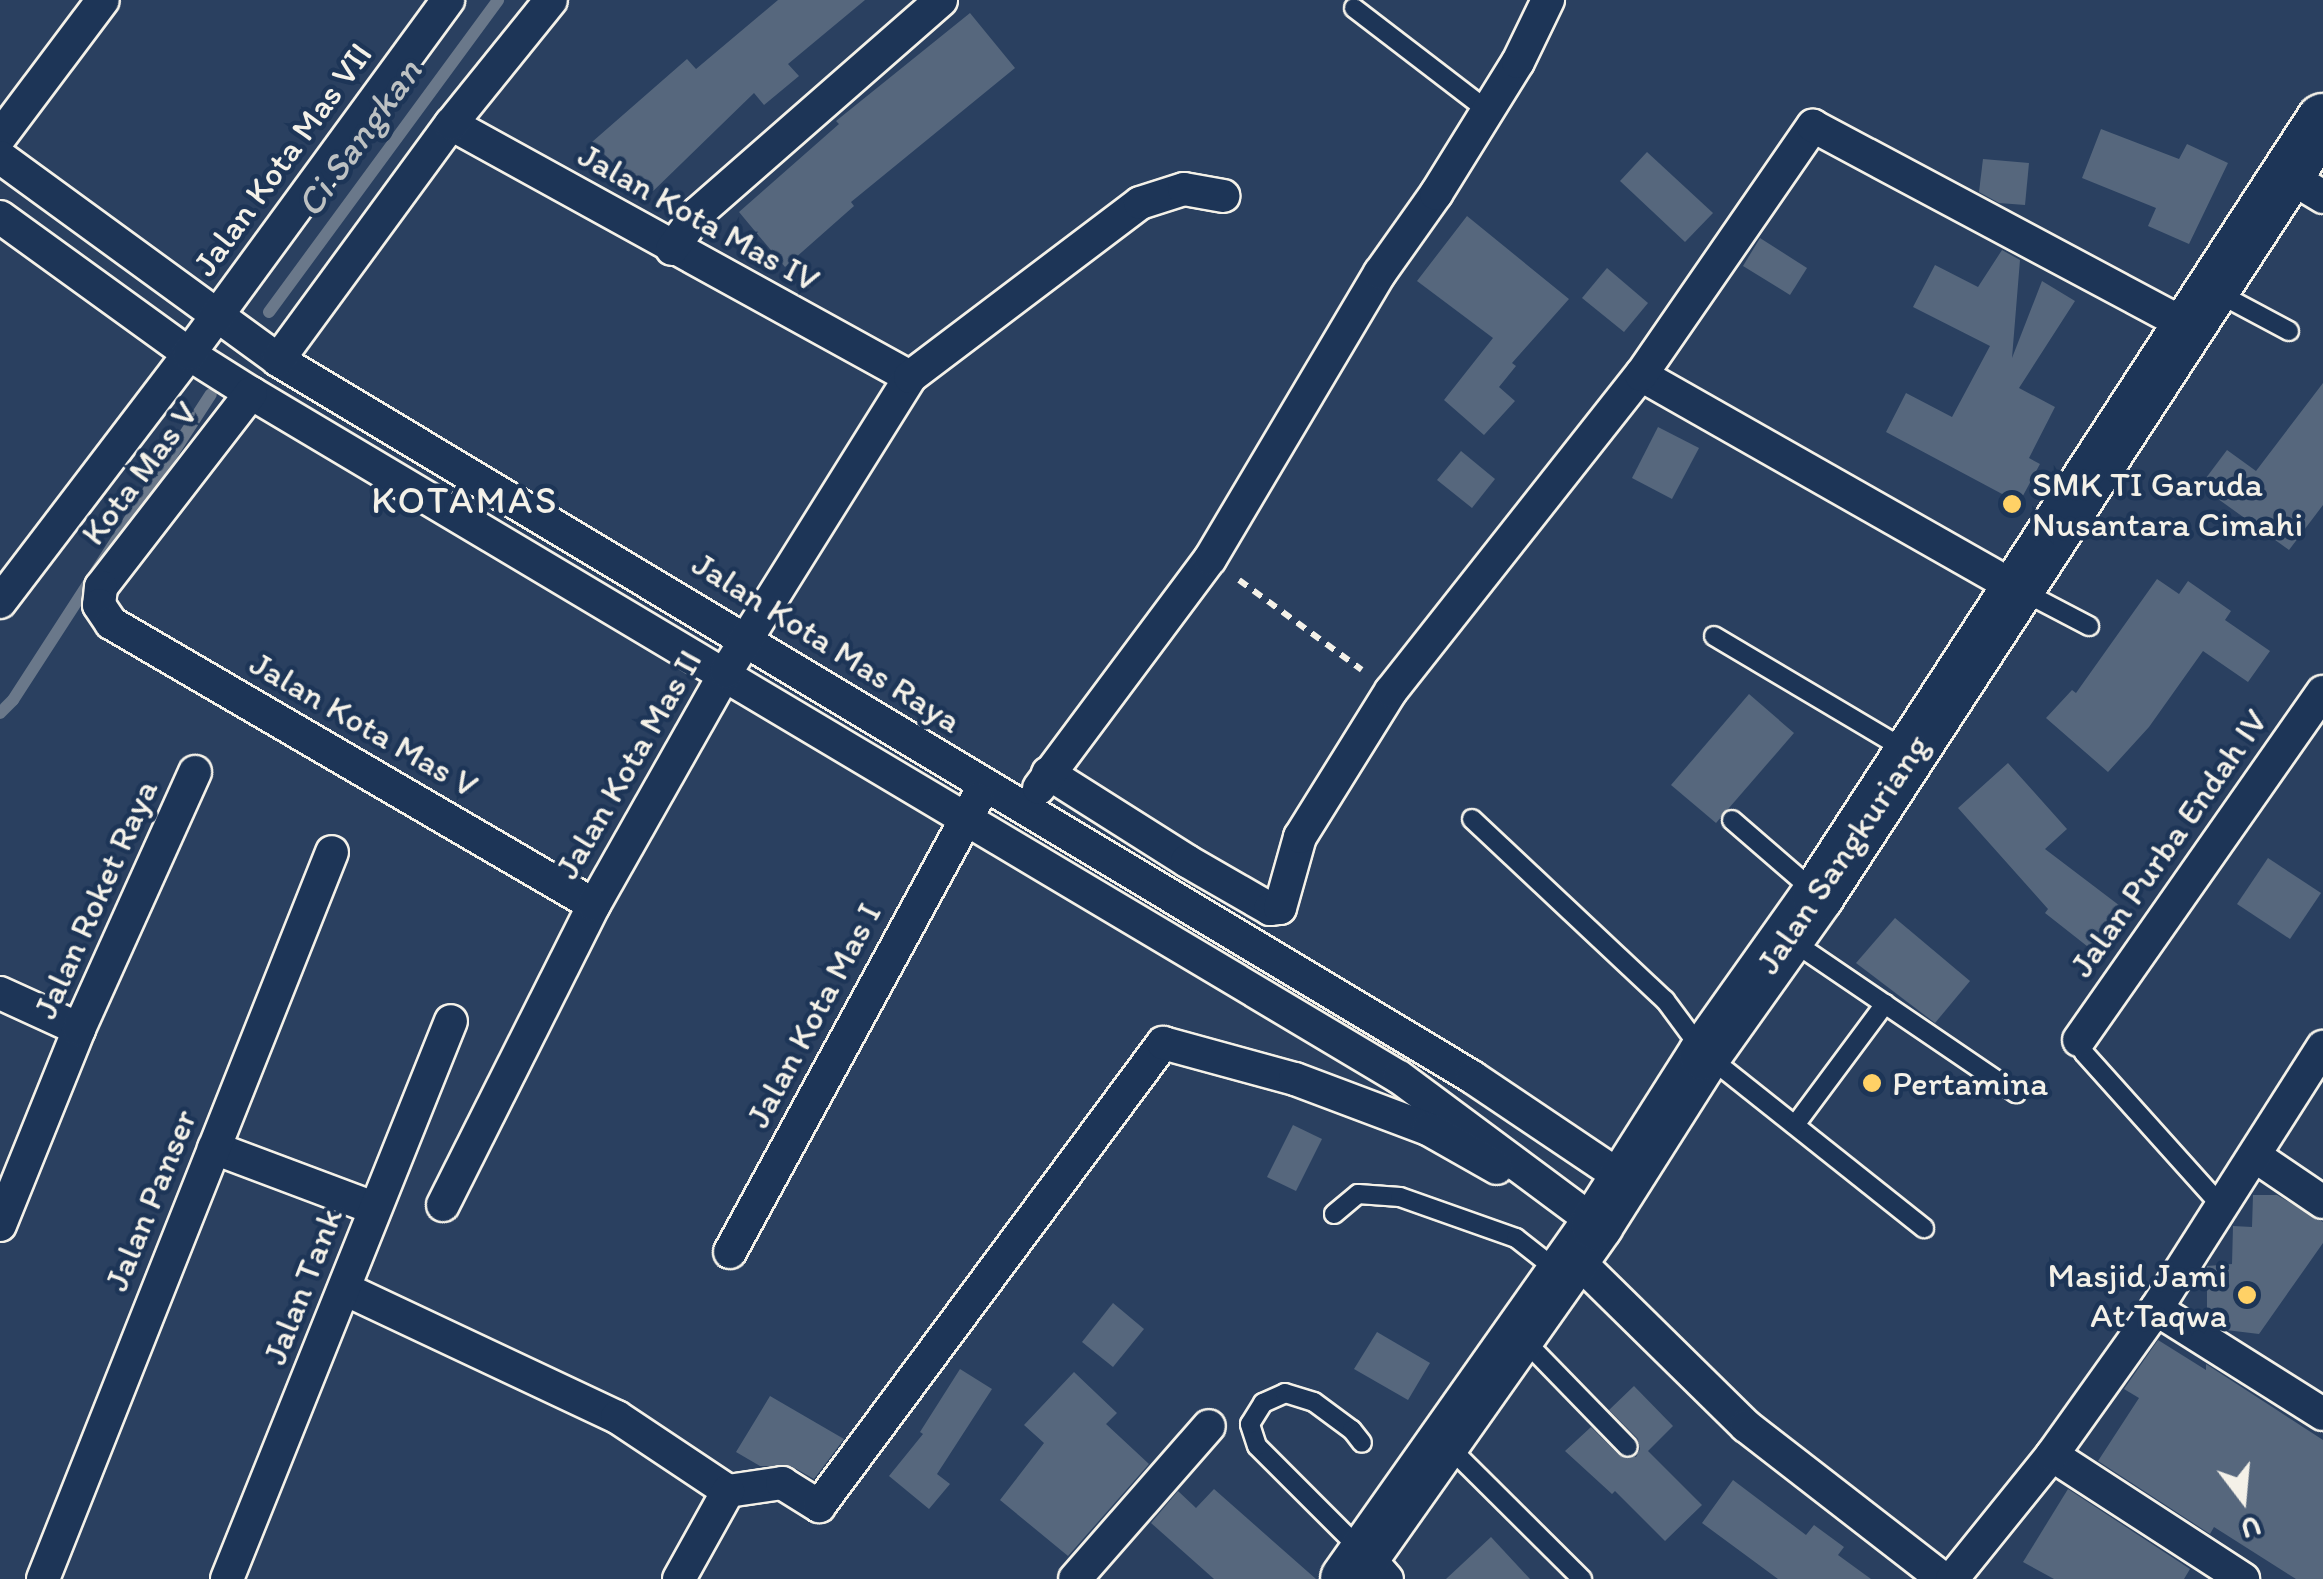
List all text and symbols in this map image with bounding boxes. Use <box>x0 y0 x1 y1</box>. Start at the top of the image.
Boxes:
street label: Jalan Kota Mas VII <box>183 34 381 284</box>
water label: Ci Sangkan <box>286 50 432 226</box>
street label: Jalan Kota Mas IV <box>571 133 827 301</box>
street label: Kota Mas V <box>72 393 206 553</box>
place label: SMK TI Garuda Nusantara Cimahi <box>2032 463 2303 545</box>
district label: KOTAMAS <box>370 478 560 524</box>
marker: SMK TI Garuda Nusantara Cimahi <box>2001 493 2023 515</box>
street label: Jalan Kota Mas Raya <box>685 543 969 741</box>
street label: Jalan Kota Mas V <box>243 642 485 806</box>
street label: Jalan Kota Mas II <box>545 642 711 886</box>
street label: Jalan Purba Endah IV <box>2059 700 2277 986</box>
street label: Jalan Sangkuriang <box>1747 727 1937 981</box>
street label: Jalan Roket Raya <box>24 774 166 1024</box>
street label: Jalan Kota Mas I <box>736 895 890 1135</box>
place label: Pertamina <box>1892 1062 2048 1104</box>
marker: Pertamina <box>1861 1072 1883 1094</box>
street label: Jalan Panser <box>95 1103 205 1297</box>
street label: Jalan Tank <box>254 1204 350 1368</box>
place label: Masjid Jami At Taqwa <box>2048 1254 2227 1336</box>
marker: Masjid Jami At Taqwa <box>2236 1284 2258 1306</box>
north arrow <box>2193 1449 2293 1549</box>
text: U <box>2238 1509 2265 1547</box>

